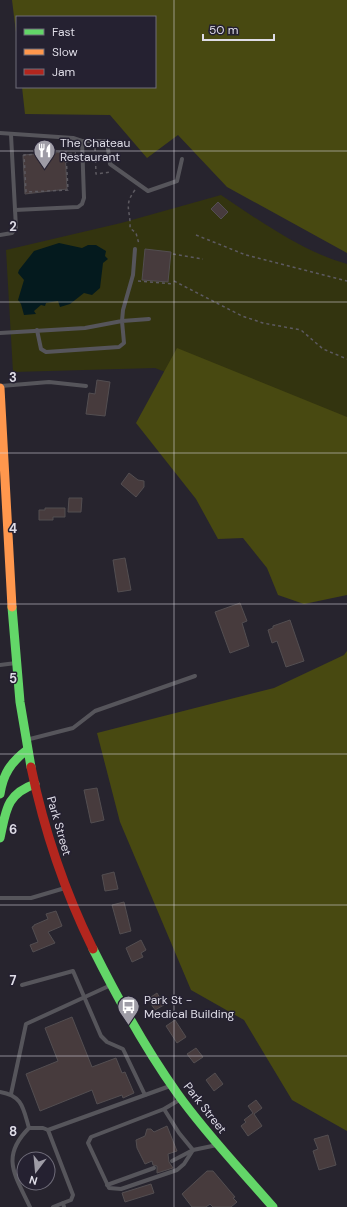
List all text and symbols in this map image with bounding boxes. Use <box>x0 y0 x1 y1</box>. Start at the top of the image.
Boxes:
legend <box>16 16 156 88</box>
scale bar <box>203 16 274 42</box>
text: 50 m <box>209 22 238 38</box>
text: Fast <box>52 24 75 40</box>
text: Slow <box>52 44 78 60</box>
text: Jam <box>52 64 75 80</box>
place label: The Chateau Restaurant <box>60 135 130 165</box>
restaurant icon: The Chateau Restaurant <box>32 137 58 170</box>
text: 2 <box>9 218 17 235</box>
text: 3 <box>9 369 17 386</box>
text: 4 <box>9 520 17 537</box>
text: 5 <box>9 670 17 687</box>
street label: Park Street <box>43 795 75 858</box>
text: 6 <box>9 821 17 838</box>
text: 7 <box>10 972 17 989</box>
place label: Park St - Medical Building <box>144 992 235 1022</box>
bus stop icon: Park St - Medical Building <box>115 994 141 1027</box>
street label: Park Street <box>180 1079 230 1137</box>
text: 8 <box>9 1123 17 1140</box>
north arrow <box>16 1151 56 1191</box>
text: N <box>27 1173 39 1188</box>

